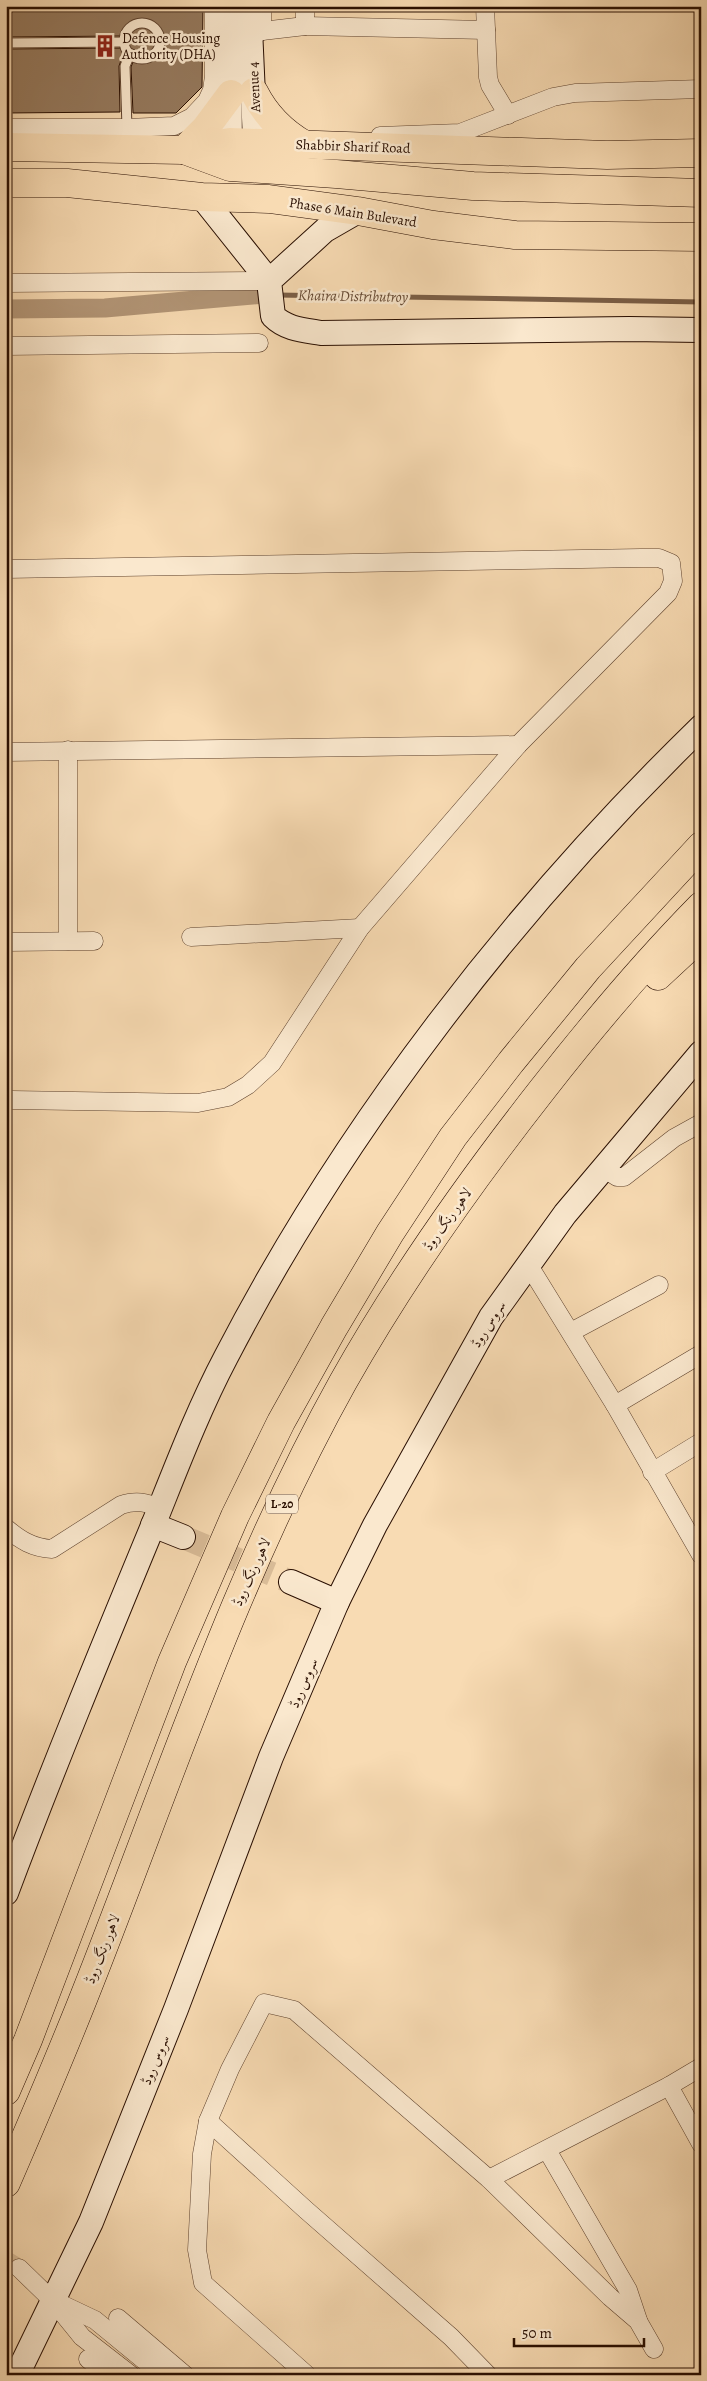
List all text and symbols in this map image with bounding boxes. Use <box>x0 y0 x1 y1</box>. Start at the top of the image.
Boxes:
place label: Defence Housing Authority (DHA) <box>121 29 220 64</box>
building icon: Defence Housing Authority (DHA) <box>92 33 118 59</box>
street label: Avenue 4 <box>244 61 265 114</box>
street label: Shabbir Sharif Road <box>295 135 411 158</box>
street label: Phase 6 Main Bulevard <box>288 193 419 232</box>
water label: Khaira Distributroy <box>298 285 409 307</box>
street label: لاہور رنگ روڈ <box>419 1184 476 1255</box>
street label: سروس روڈ <box>467 1297 510 1351</box>
road number: L-20 <box>266 1495 298 1514</box>
street label: لاہور رنگ روڈ <box>228 1535 275 1609</box>
street label: سروس روڈ <box>284 1655 322 1711</box>
street label: لاہور رنگ روڈ <box>81 1912 124 1987</box>
street label: سروس روڈ <box>137 2032 174 2088</box>
scale bar <box>514 2316 644 2348</box>
text: 50 m <box>522 2323 552 2343</box>

